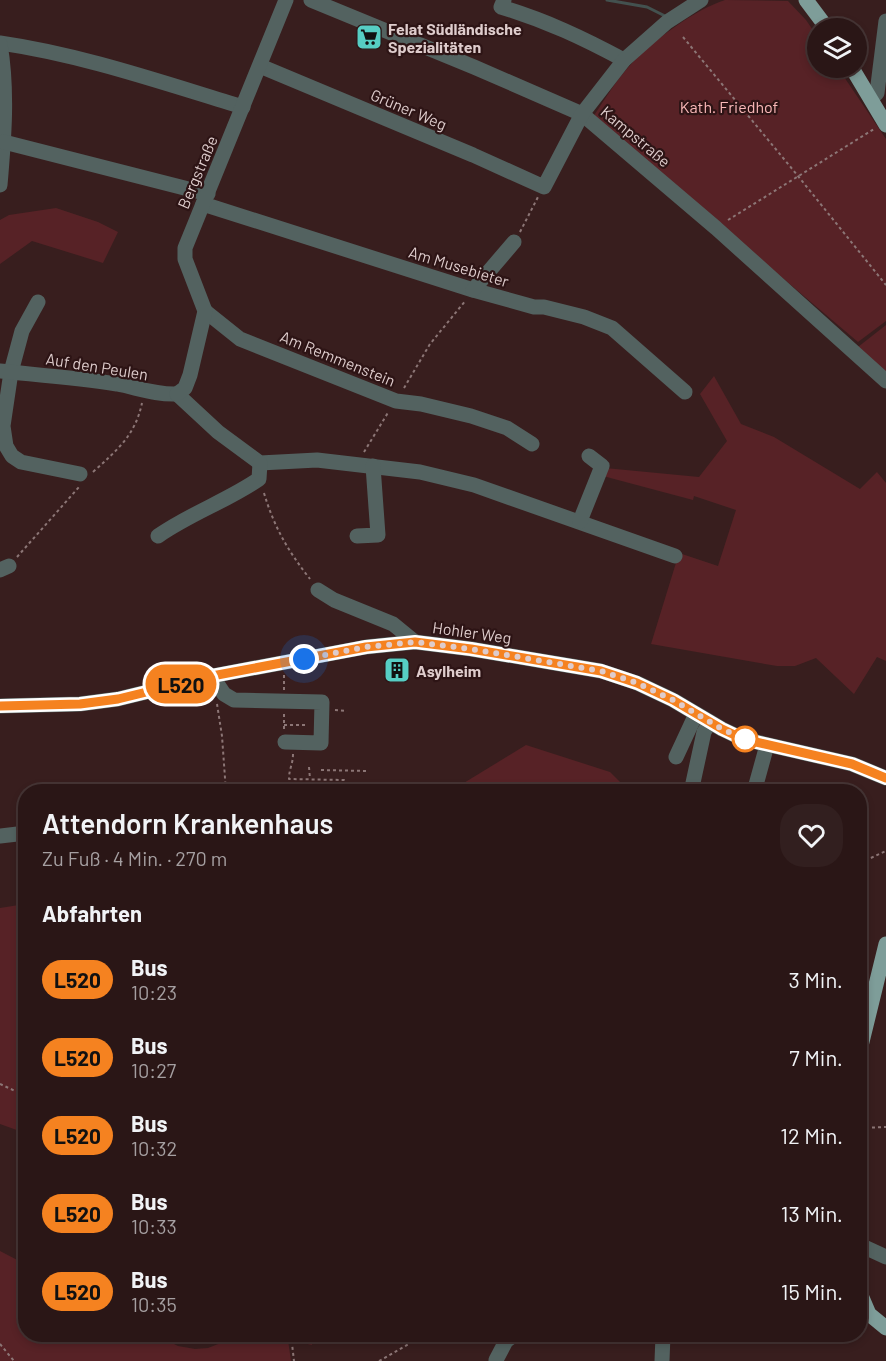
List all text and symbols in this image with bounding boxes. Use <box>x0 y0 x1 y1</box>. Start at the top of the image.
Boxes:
map controls <box>807 18 867 78</box>
button: layers <box>807 18 867 78</box>
place label: Felat Südländische Spezialitäten <box>388 19 522 56</box>
supermarket icon: Felat Südländische Spezialitäten <box>354 22 384 52</box>
street label: Grüner Weg <box>368 84 450 134</box>
park label: Kath. Friedhof <box>680 97 779 116</box>
street label: Kampstraße <box>597 101 675 171</box>
street label: Bergstraße <box>173 133 221 211</box>
street label: Am Musebieter <box>407 242 511 290</box>
street label: Am Remmenstein <box>278 326 398 390</box>
street label: Auf den Peulen <box>44 349 150 383</box>
street label: Hohler Weg <box>431 617 513 647</box>
your location <box>289 644 319 674</box>
building icon: Asylheim <box>382 655 412 685</box>
place label: Asylheim <box>416 661 481 680</box>
line badge: L520 <box>139 664 223 704</box>
text: L520 <box>157 672 205 697</box>
unlabelled marker <box>732 726 758 752</box>
button: heart <box>780 804 843 867</box>
text: Attendorn Krankenhaus <box>42 806 333 840</box>
text: Zu Fuß · 4 Min. · 270 m <box>42 846 227 870</box>
text: Abfahrten <box>42 900 142 926</box>
text: Bus <box>131 954 168 980</box>
text: 3 Min. <box>788 966 843 992</box>
text: L520 <box>54 967 101 992</box>
text: 10:23 <box>131 980 177 1004</box>
text: Bus <box>131 1032 168 1058</box>
text: 7 Min. <box>789 1044 843 1070</box>
text: L520 <box>54 1045 101 1070</box>
text: 10:27 <box>131 1058 176 1082</box>
text: Bus <box>131 1110 168 1136</box>
text: 12 Min. <box>780 1122 843 1148</box>
text: L520 <box>54 1123 101 1148</box>
text: 10:32 <box>131 1136 177 1160</box>
text: Bus <box>131 1188 168 1214</box>
text: 13 Min. <box>781 1200 843 1226</box>
text: L520 <box>54 1201 101 1226</box>
text: 10:33 <box>131 1214 177 1238</box>
text: Bus <box>131 1266 168 1292</box>
text: 15 Min. <box>781 1278 843 1304</box>
text: L520 <box>54 1279 101 1304</box>
text: 10:35 <box>131 1292 177 1316</box>

